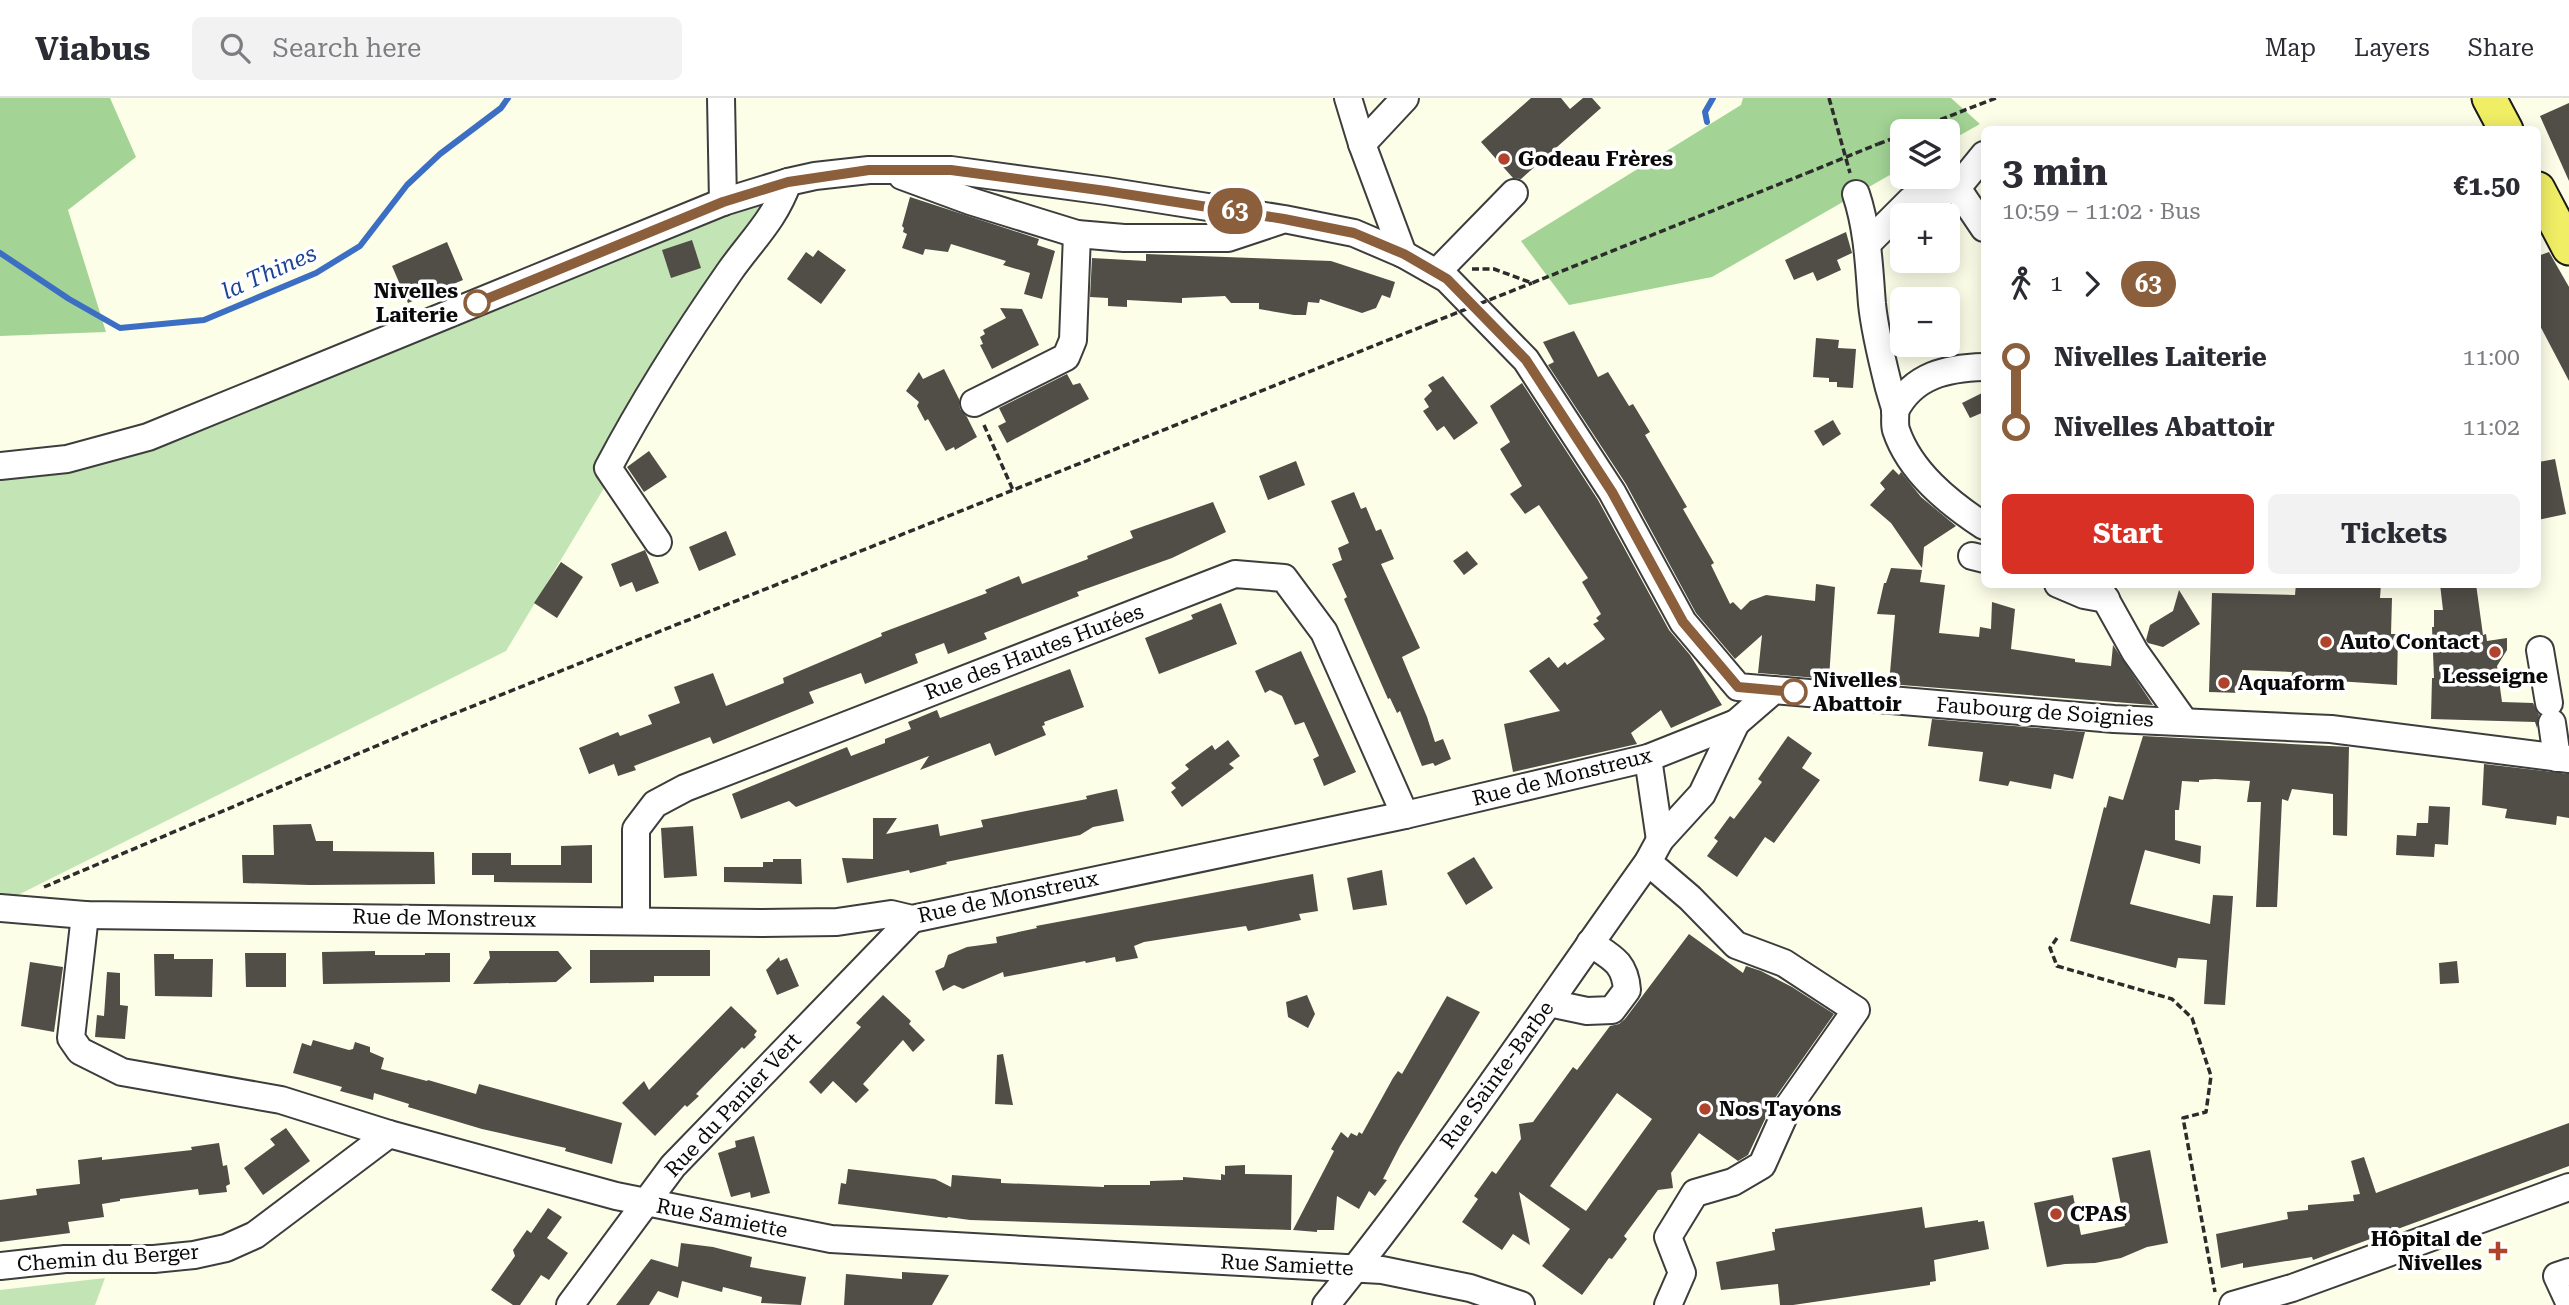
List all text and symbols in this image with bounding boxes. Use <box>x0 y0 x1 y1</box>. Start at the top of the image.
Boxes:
search box <box>192 17 682 80</box>
text: Viabus <box>35 29 150 68</box>
icon: search <box>216 29 254 67</box>
text: Search here <box>272 33 421 63</box>
text: Map <box>2265 34 2316 62</box>
text: Layers <box>2354 34 2430 62</box>
text: Share <box>2468 34 2534 62</box>
map controls <box>1890 119 1960 357</box>
button: layers <box>1890 119 1960 189</box>
place label: Godeau Frères <box>1518 147 1673 171</box>
text: 3 min <box>2002 150 2108 194</box>
marker: Godeau Frères <box>1496 151 1512 167</box>
text: €1.50 <box>2454 171 2520 201</box>
line badge: 63 <box>1204 188 1266 234</box>
text: 63 <box>1222 197 1248 225</box>
text: 10:59 – 11:02 · Bus <box>2002 198 2200 225</box>
button: + <box>1890 203 1960 273</box>
water label: la Thines <box>218 240 321 305</box>
icon: walk <box>2002 265 2040 303</box>
icon: forward <box>2073 265 2111 303</box>
text: 1 <box>2050 270 2063 297</box>
text: 63 <box>2135 270 2162 298</box>
place label: Nivelles Laiterie <box>374 279 458 327</box>
button: − <box>1890 287 1960 357</box>
marker: Nivelles Laiterie <box>464 290 490 316</box>
text: Nivelles Laiterie <box>2054 342 2267 372</box>
text: 11:00 <box>2463 344 2520 371</box>
text: Nivelles Abattoir <box>2054 412 2275 442</box>
text: 11:02 <box>2463 414 2520 441</box>
button: Start <box>2002 494 2254 574</box>
button: Tickets <box>2268 494 2520 574</box>
street label: Rue des Hautes Hurées <box>921 599 1147 705</box>
place label: Auto Contact <box>2340 630 2480 654</box>
marker: Auto Contact <box>2318 634 2334 650</box>
marker: Lesseigne <box>2487 644 2503 660</box>
place label: Lesseigne <box>2442 664 2548 688</box>
place label: Nivelles Abattoir <box>1813 668 1902 716</box>
place label: Aquaform <box>2238 671 2345 695</box>
marker: Aquaform <box>2216 675 2232 691</box>
marker: Nivelles Abattoir <box>1781 679 1807 705</box>
street label: Faubourg de Soignies <box>1935 692 2155 732</box>
street label: Rue de Monstreux <box>1470 743 1654 811</box>
street label: Rue de Monstreux <box>916 866 1100 928</box>
street label: Rue de Monstreux <box>352 904 536 932</box>
street label: Rue Sainte-Barbe <box>1435 997 1559 1153</box>
street label: Rue du Panier Vert <box>660 1028 806 1182</box>
place label: Nos Tayons <box>1719 1097 1842 1121</box>
marker: Nos Tayons <box>1697 1101 1713 1117</box>
street label: Rue Samiette <box>654 1194 790 1242</box>
place label: CPAS <box>2070 1202 2127 1226</box>
marker: CPAS <box>2048 1206 2064 1222</box>
place label: Hôpital de Nivelles <box>2371 1227 2482 1275</box>
street label: Chemin du Berger <box>16 1240 200 1276</box>
marker: Hôpital de Nivelles <box>2488 1241 2508 1261</box>
street label: Rue Samiette <box>1220 1250 1354 1280</box>

